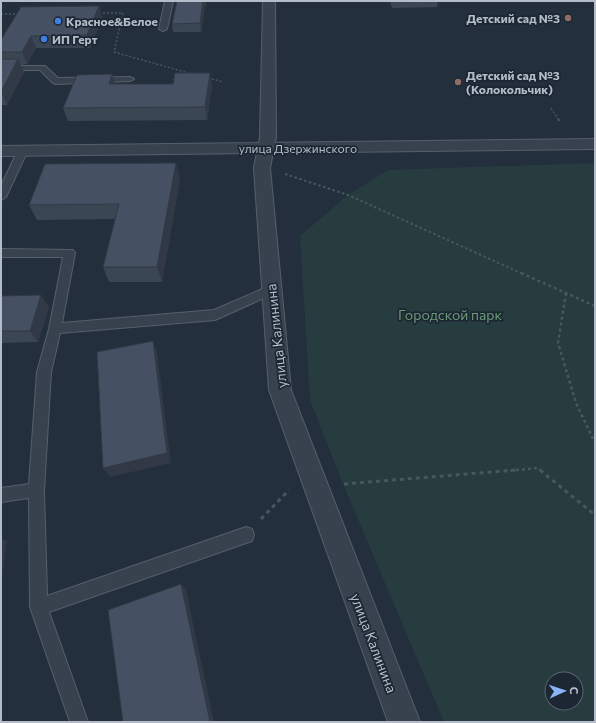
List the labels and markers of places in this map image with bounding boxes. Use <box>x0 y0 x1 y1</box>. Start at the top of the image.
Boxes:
place label: Детский сад №3 <box>466 11 560 25</box>
marker: Детский сад №3 <box>563 13 573 23</box>
place label: Красное&Белое <box>66 14 158 28</box>
marker: Красное&Белое <box>53 16 63 26</box>
place label: ИП Герт <box>52 32 98 46</box>
marker: ИП Герт <box>39 34 49 44</box>
place label: Детский сад №3 (Колокольчик) <box>466 68 560 96</box>
marker: Детский сад №3 (Колокольчик) <box>453 77 463 87</box>

